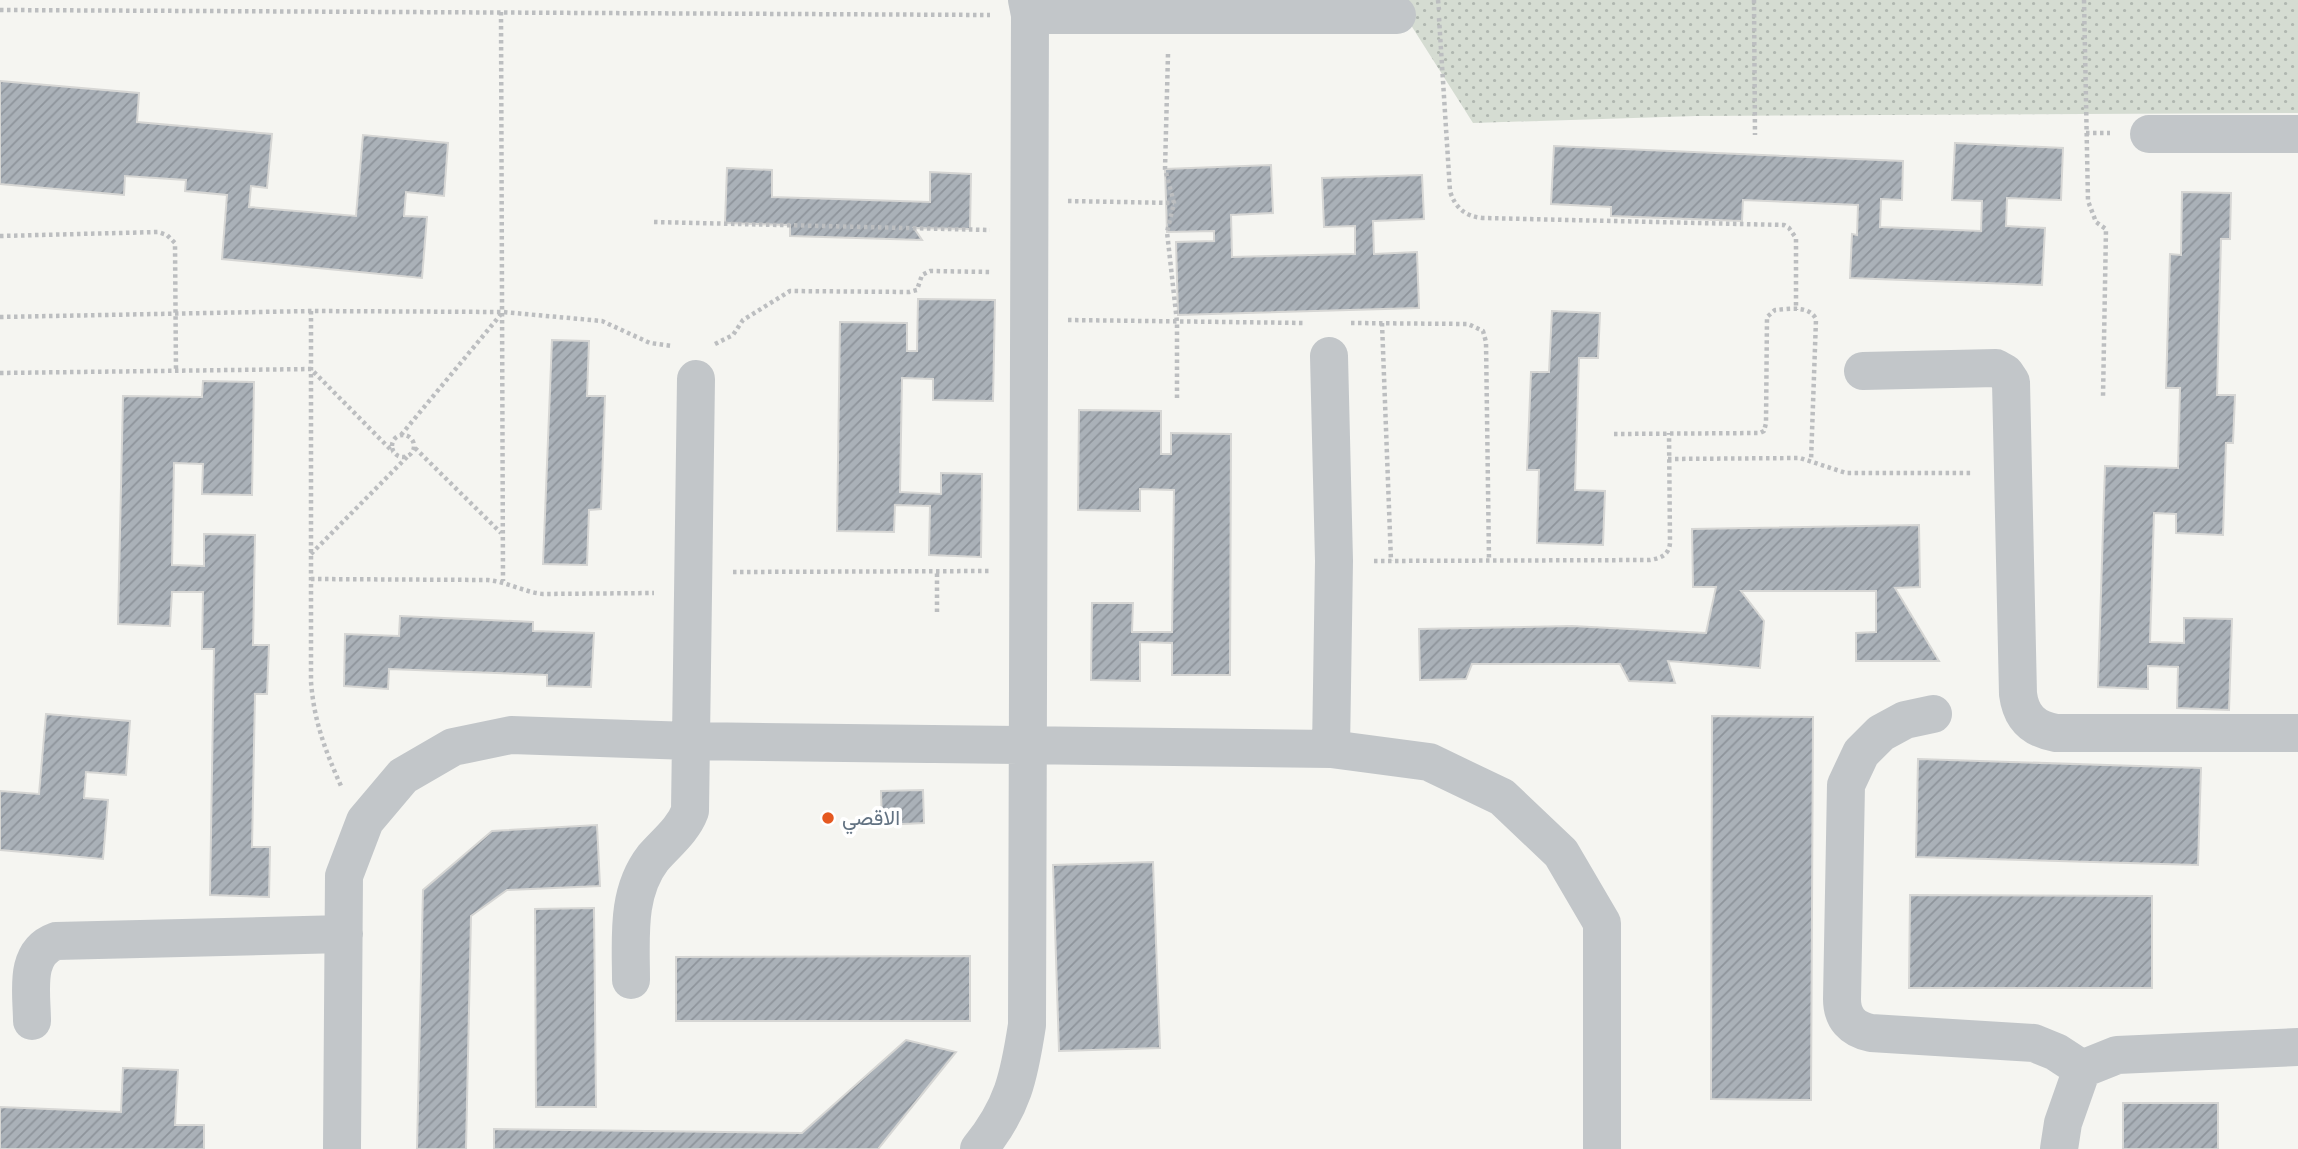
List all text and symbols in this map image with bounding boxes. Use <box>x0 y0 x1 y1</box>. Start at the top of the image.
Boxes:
place label: الاقصي <box>842 805 900 835</box>
marker: الاقصي <box>820 810 836 826</box>

